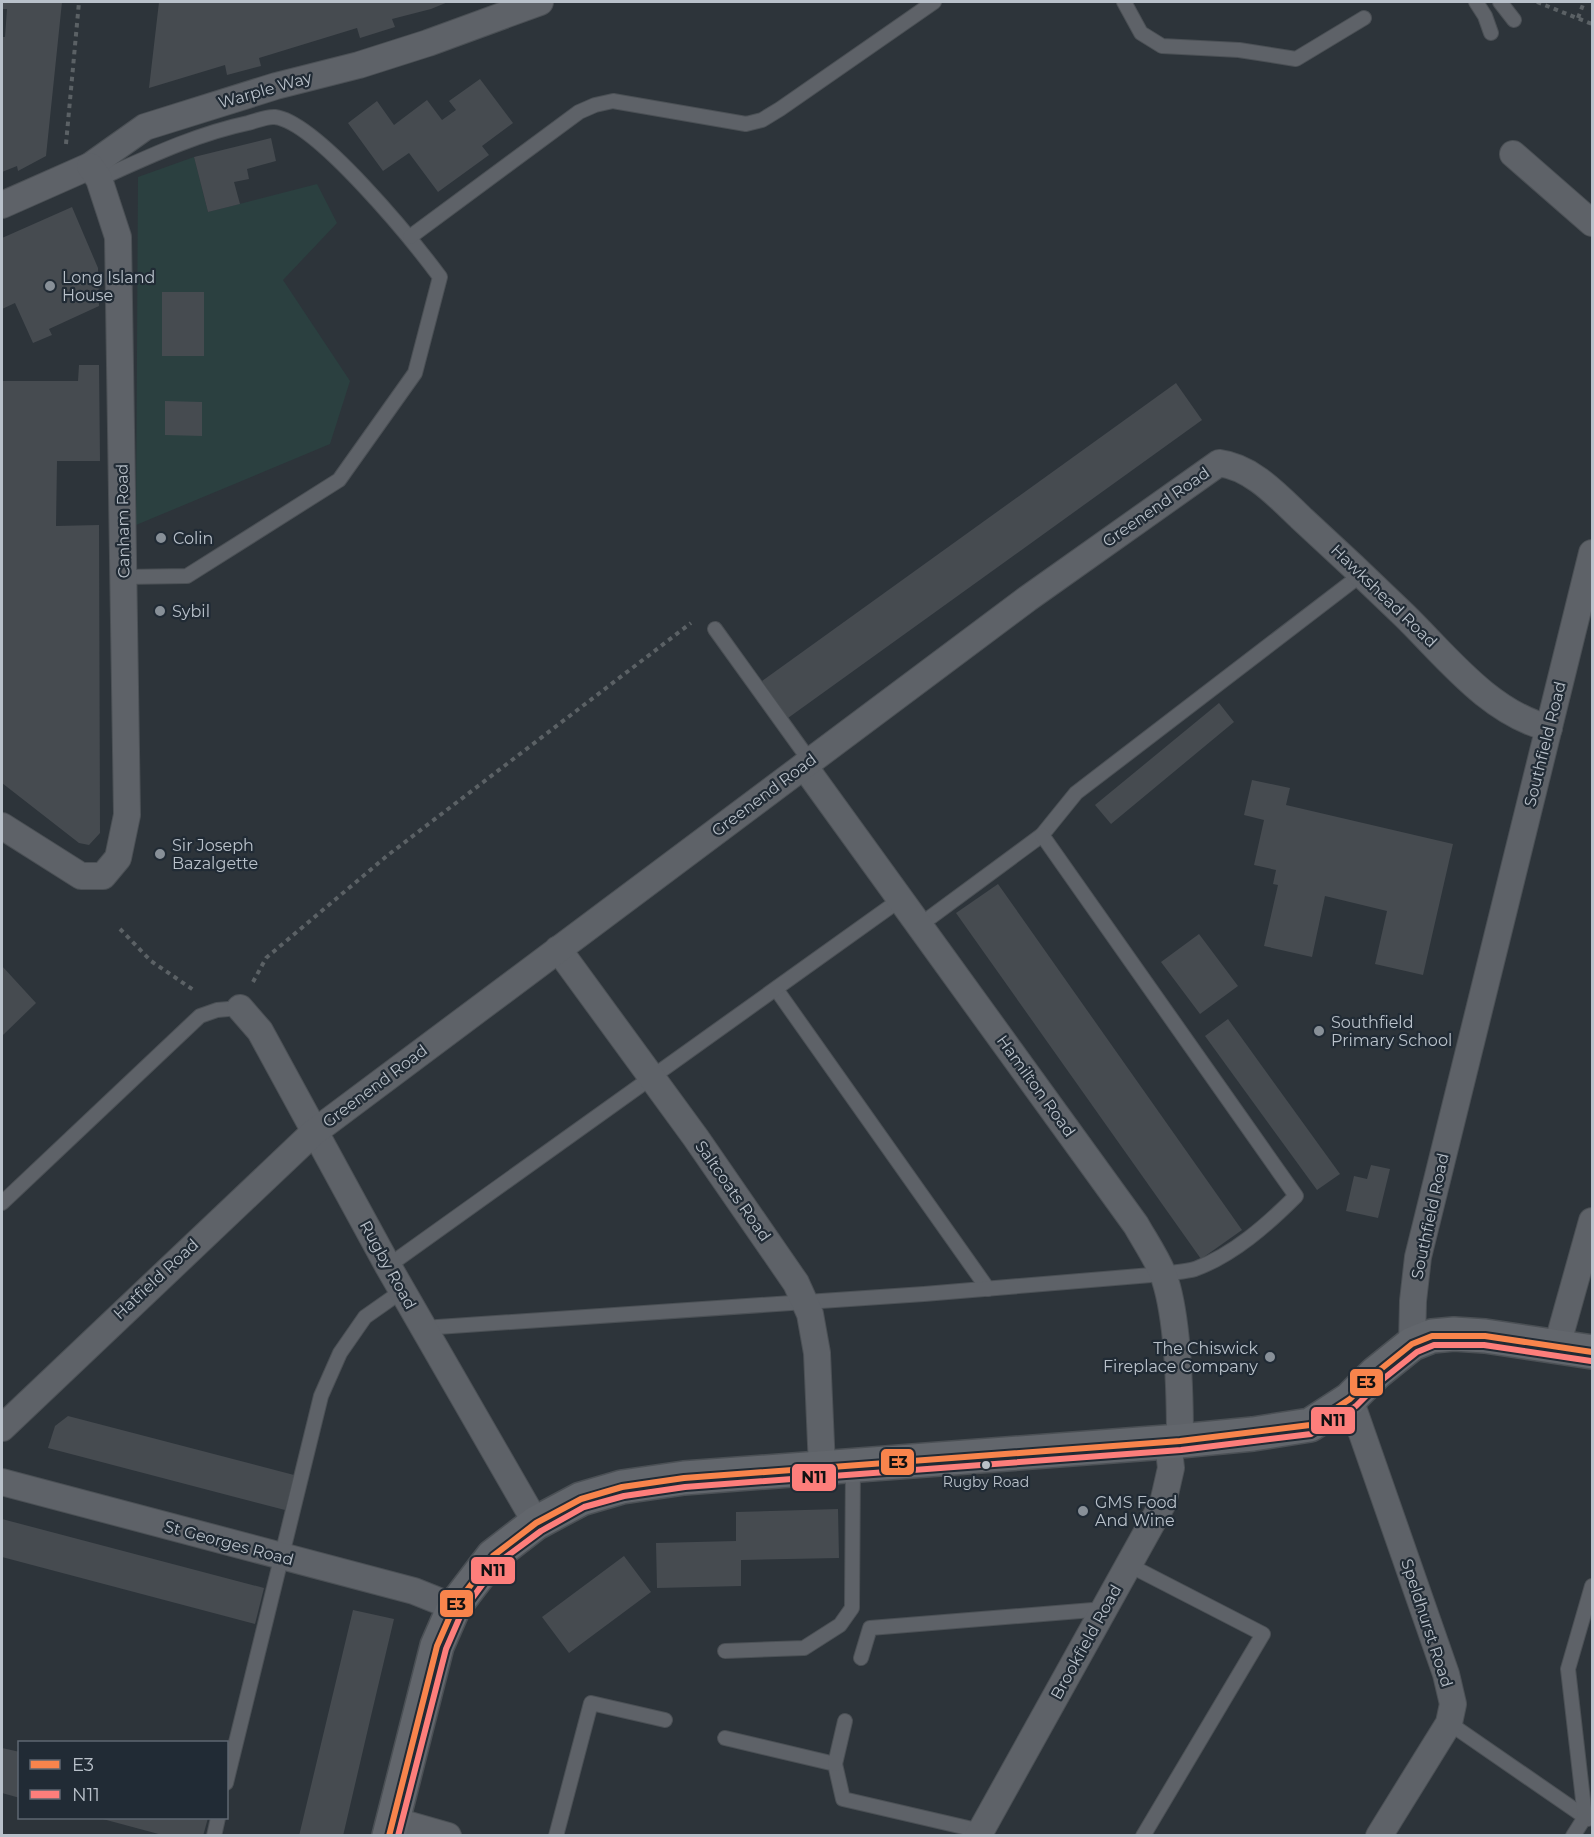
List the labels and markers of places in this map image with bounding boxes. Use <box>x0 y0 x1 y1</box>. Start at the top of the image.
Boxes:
place label: Long Island House <box>62 268 155 305</box>
marker: Long Island House <box>43 279 57 293</box>
place label: Colin <box>173 529 213 548</box>
marker: Colin <box>154 531 168 545</box>
place label: Sybil <box>172 602 210 621</box>
marker: Sybil <box>153 604 167 618</box>
place label: Sir Joseph Bazalgette <box>172 836 258 873</box>
marker: Sir Joseph Bazalgette <box>153 847 167 861</box>
place label: Southfield Primary School <box>1331 1013 1452 1050</box>
marker: Southfield Primary School <box>1312 1024 1326 1038</box>
place label: The Chiswick Fireplace Company <box>1103 1339 1258 1376</box>
marker: The Chiswick Fireplace Company <box>1263 1350 1277 1364</box>
marker: Rugby Road <box>980 1459 992 1471</box>
place label: Rugby Road <box>943 1473 1029 1491</box>
place label: GMS Food And Wine <box>1095 1493 1177 1530</box>
marker: GMS Food And Wine <box>1076 1504 1090 1518</box>

